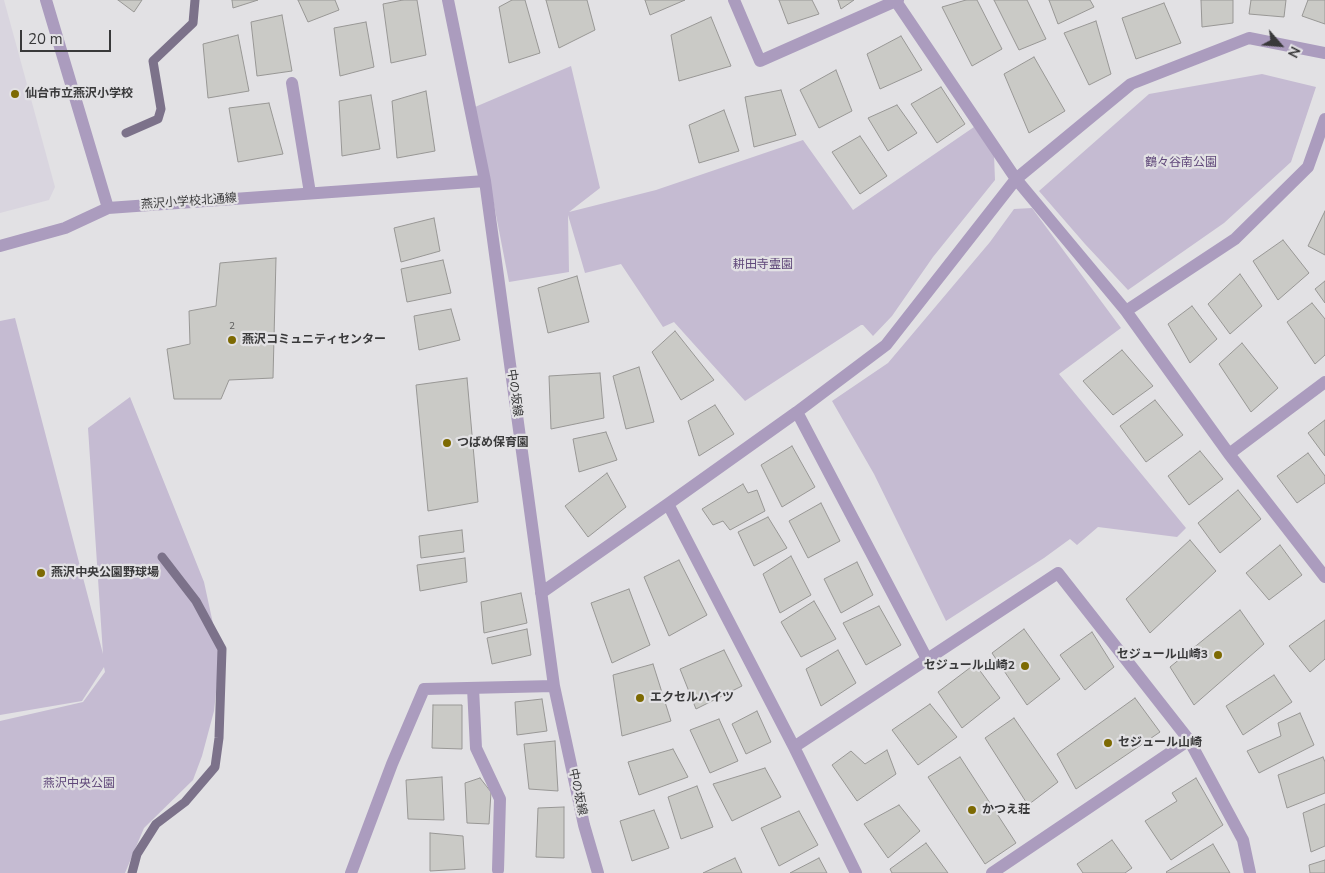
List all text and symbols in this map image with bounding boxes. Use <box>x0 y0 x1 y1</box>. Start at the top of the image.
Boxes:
scale bar <box>22 20 114 52</box>
north arrow <box>1255 20 1305 70</box>
text: 20 m <box>28 29 63 49</box>
text: N <box>1283 43 1305 61</box>
place label: 仙台市立燕沢小学校 <box>25 87 133 101</box>
marker: 仙台市立燕沢小学校 <box>9 88 21 100</box>
park label: 鶴々谷南公園 <box>1145 156 1217 170</box>
street label: 燕沢小学校北通線 <box>141 191 237 213</box>
park label: 耕田寺霊園 <box>733 258 793 272</box>
house number: 2 <box>229 321 235 333</box>
place label: 燕沢コミュニティセンター <box>242 333 386 347</box>
marker: 燕沢コミュニティセンター <box>226 334 238 346</box>
street label: 中の坂線 <box>504 368 524 418</box>
place label: つばめ保育園 <box>457 436 529 450</box>
marker: つばめ保育園 <box>441 437 453 449</box>
place label: 燕沢中央公園野球場 <box>51 566 159 580</box>
marker: 燕沢中央公園野球場 <box>35 567 47 579</box>
place label: セジュール山崎3 <box>1117 648 1208 662</box>
marker: セジュール山崎3 <box>1212 649 1224 661</box>
place label: セジュール山崎2 <box>924 659 1015 673</box>
marker: セジュール山崎2 <box>1019 660 1031 672</box>
place label: エクセルハイツ <box>650 691 734 705</box>
marker: エクセルハイツ <box>634 692 646 704</box>
place label: セジュール山崎 <box>1118 736 1202 750</box>
marker: セジュール山崎 <box>1102 737 1114 749</box>
street label: 中の坂線 <box>565 767 589 817</box>
park label: 燕沢中央公園 <box>43 777 115 791</box>
place label: かつえ荘 <box>982 803 1030 817</box>
marker: かつえ荘 <box>966 804 978 816</box>

